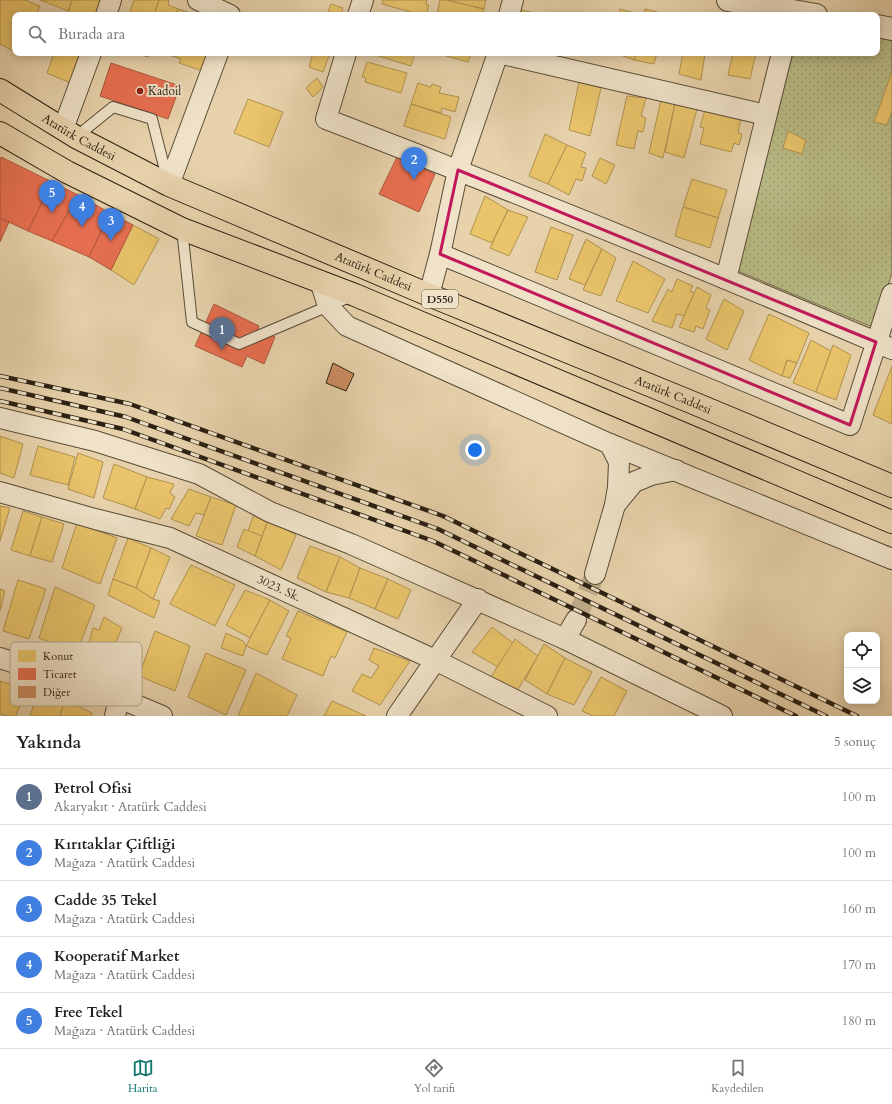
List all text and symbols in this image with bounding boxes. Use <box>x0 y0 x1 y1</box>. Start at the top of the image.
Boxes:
search box <box>12 12 880 56</box>
icon: search <box>26 23 48 45</box>
text: Burada ara <box>58 24 125 44</box>
place label: Kadoil <box>148 83 181 99</box>
marker: Kadoil <box>135 86 145 96</box>
street label: Atatürk Caddesi <box>39 110 119 164</box>
pin: 2 <box>401 147 427 180</box>
pin: 5 <box>39 180 65 213</box>
pin: 4 <box>69 194 95 227</box>
pin: 3 <box>98 208 124 241</box>
street label: Atatürk Caddesi <box>333 248 415 295</box>
road number: D550 <box>422 290 458 308</box>
pin: 1 <box>209 317 235 350</box>
street label: Atatürk Caddesi <box>632 372 715 418</box>
your location <box>465 440 485 460</box>
street label: 3023. Sk. <box>254 571 303 605</box>
map controls <box>844 632 880 704</box>
button: locate <box>844 632 880 668</box>
legend <box>10 642 142 706</box>
text: Konut <box>43 649 73 664</box>
text: Ticaret <box>43 667 77 682</box>
button: layers <box>844 668 880 704</box>
text: Diğer <box>43 685 71 700</box>
text: Yakında <box>16 731 81 754</box>
text: 5 sonuç <box>834 733 876 751</box>
text: Petrol Ofisi <box>54 778 132 798</box>
text: 1 <box>26 788 32 806</box>
text: 100 m <box>842 788 876 806</box>
text: Akaryakıt · Atatürk Caddesi <box>54 798 207 816</box>
text: Kırıtaklar Çiftliği <box>54 834 175 854</box>
text: 2 <box>26 844 32 862</box>
text: 100 m <box>842 844 876 862</box>
text: Mağaza · Atatürk Caddesi <box>54 854 195 872</box>
text: Cadde 35 Tekel <box>54 890 157 910</box>
text: 3 <box>26 900 32 918</box>
text: 160 m <box>842 900 876 918</box>
text: Mağaza · Atatürk Caddesi <box>54 910 195 928</box>
text: Kooperatif Market <box>54 946 179 966</box>
text: 4 <box>26 956 32 974</box>
text: 170 m <box>842 956 876 974</box>
text: Mağaza · Atatürk Caddesi <box>54 966 195 984</box>
text: Free Tekel <box>54 1002 123 1022</box>
text: 5 <box>26 1012 32 1030</box>
text: 180 m <box>842 1012 876 1030</box>
text: Mağaza · Atatürk Caddesi <box>54 1022 195 1040</box>
tab: Harita <box>128 1057 157 1096</box>
tab: Yol tarifi <box>414 1057 455 1096</box>
tab: Kaydedilen <box>711 1057 764 1096</box>

